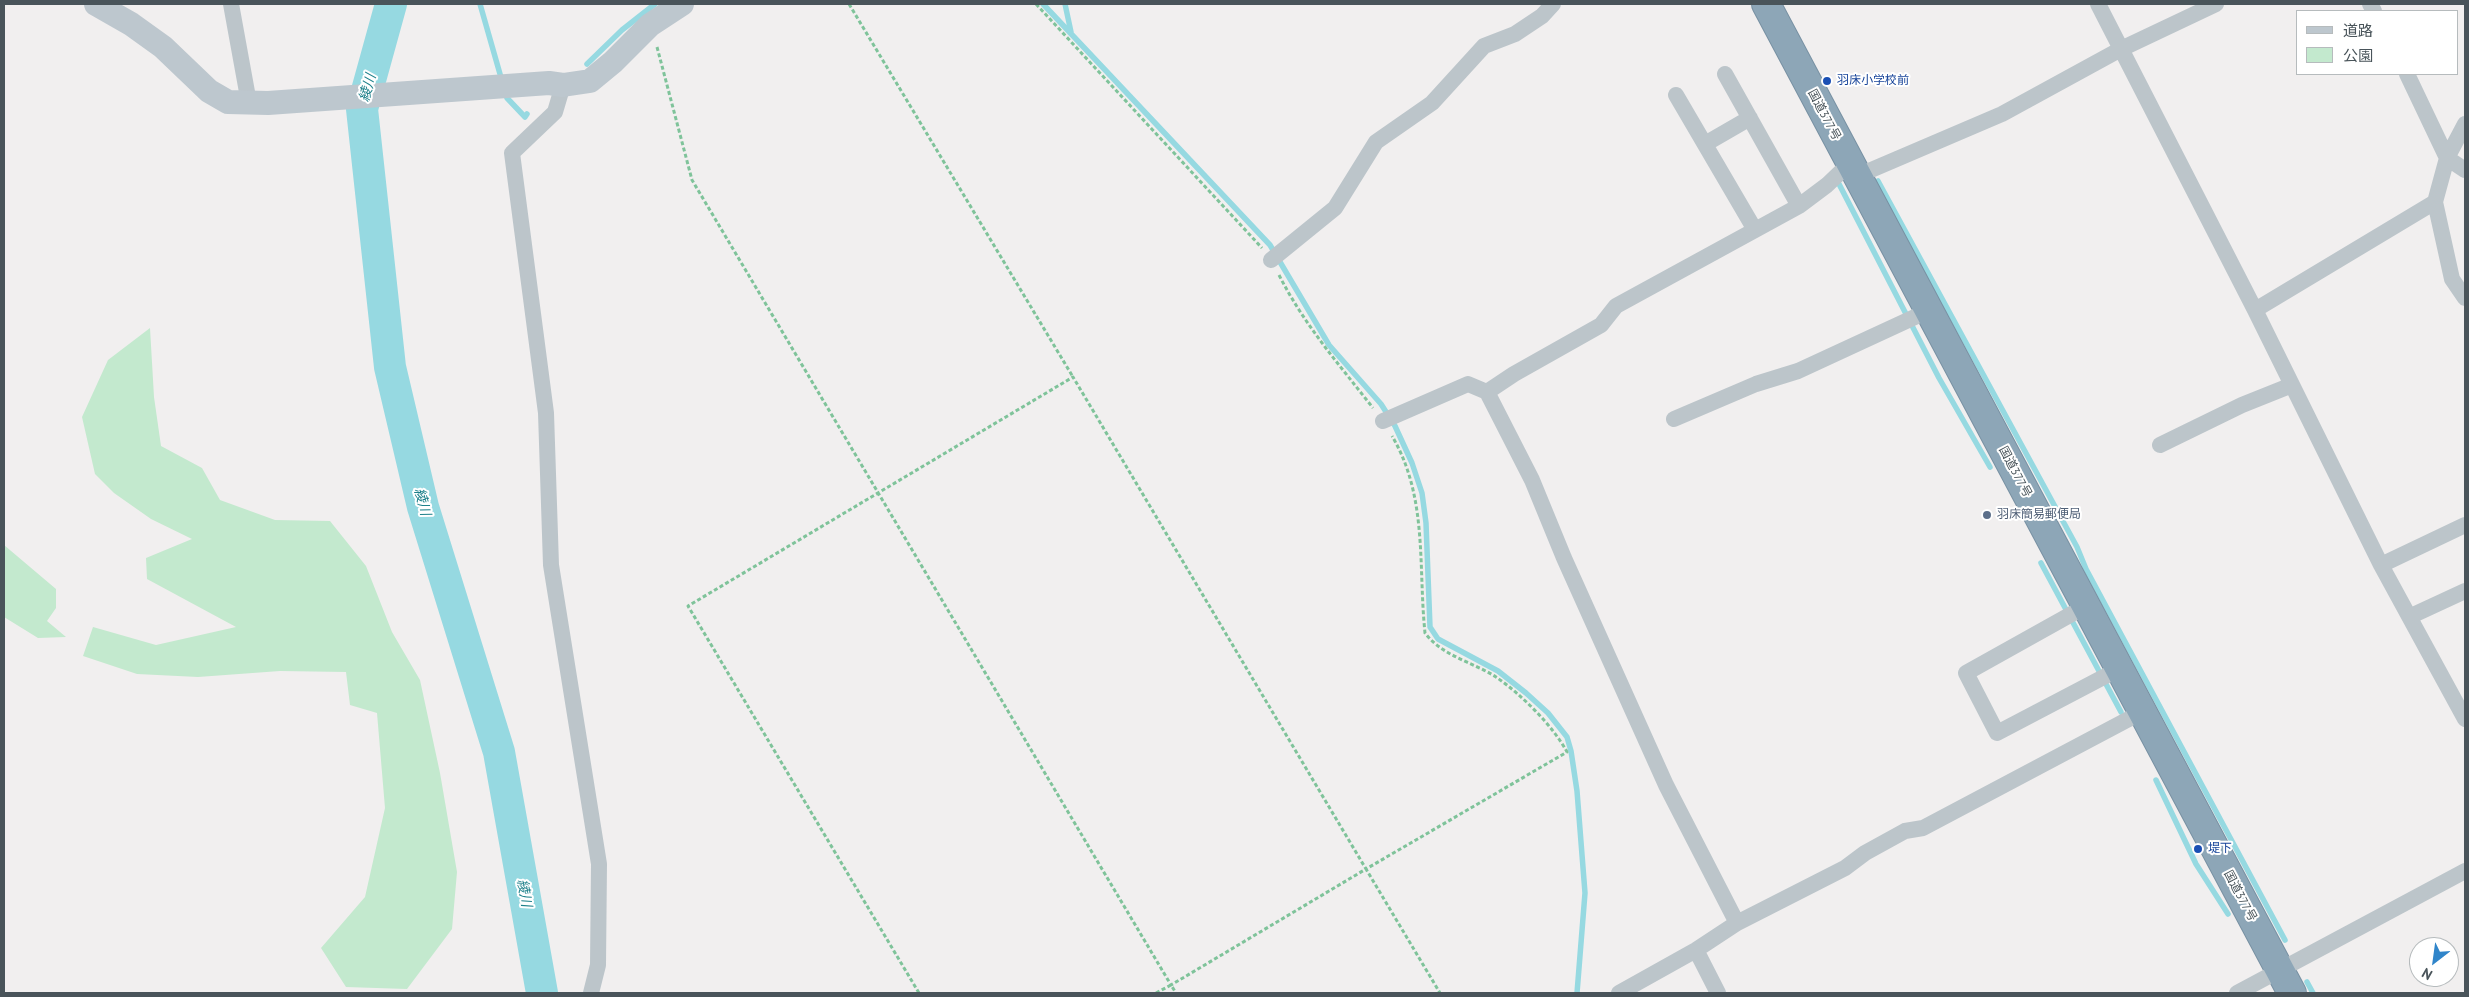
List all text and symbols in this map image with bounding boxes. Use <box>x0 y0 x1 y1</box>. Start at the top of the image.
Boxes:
legend <box>2296 10 2459 75</box>
text: 道路 <box>2343 21 2373 40</box>
text: 公園 <box>2343 46 2373 65</box>
water label: 綾川 <box>356 72 380 104</box>
place label: 羽床小学校前 <box>1837 74 1909 88</box>
marker: 羽床小学校前 <box>1821 75 1833 87</box>
street label: 国道377号 <box>1805 87 1843 143</box>
street label: 国道377号 <box>1996 444 2034 500</box>
water label: 綾川 <box>410 486 434 518</box>
place label: 羽床簡易郵便局 <box>1997 508 2081 522</box>
marker: 羽床簡易郵便局 <box>1981 509 1993 521</box>
place label: 堤下 <box>2208 842 2232 856</box>
marker: 堤下 <box>2192 843 2204 855</box>
street label: 国道377号 <box>2221 868 2259 924</box>
water label: 綾川 <box>513 878 535 908</box>
north arrow <box>2409 937 2459 987</box>
text: N <box>2419 964 2435 984</box>

